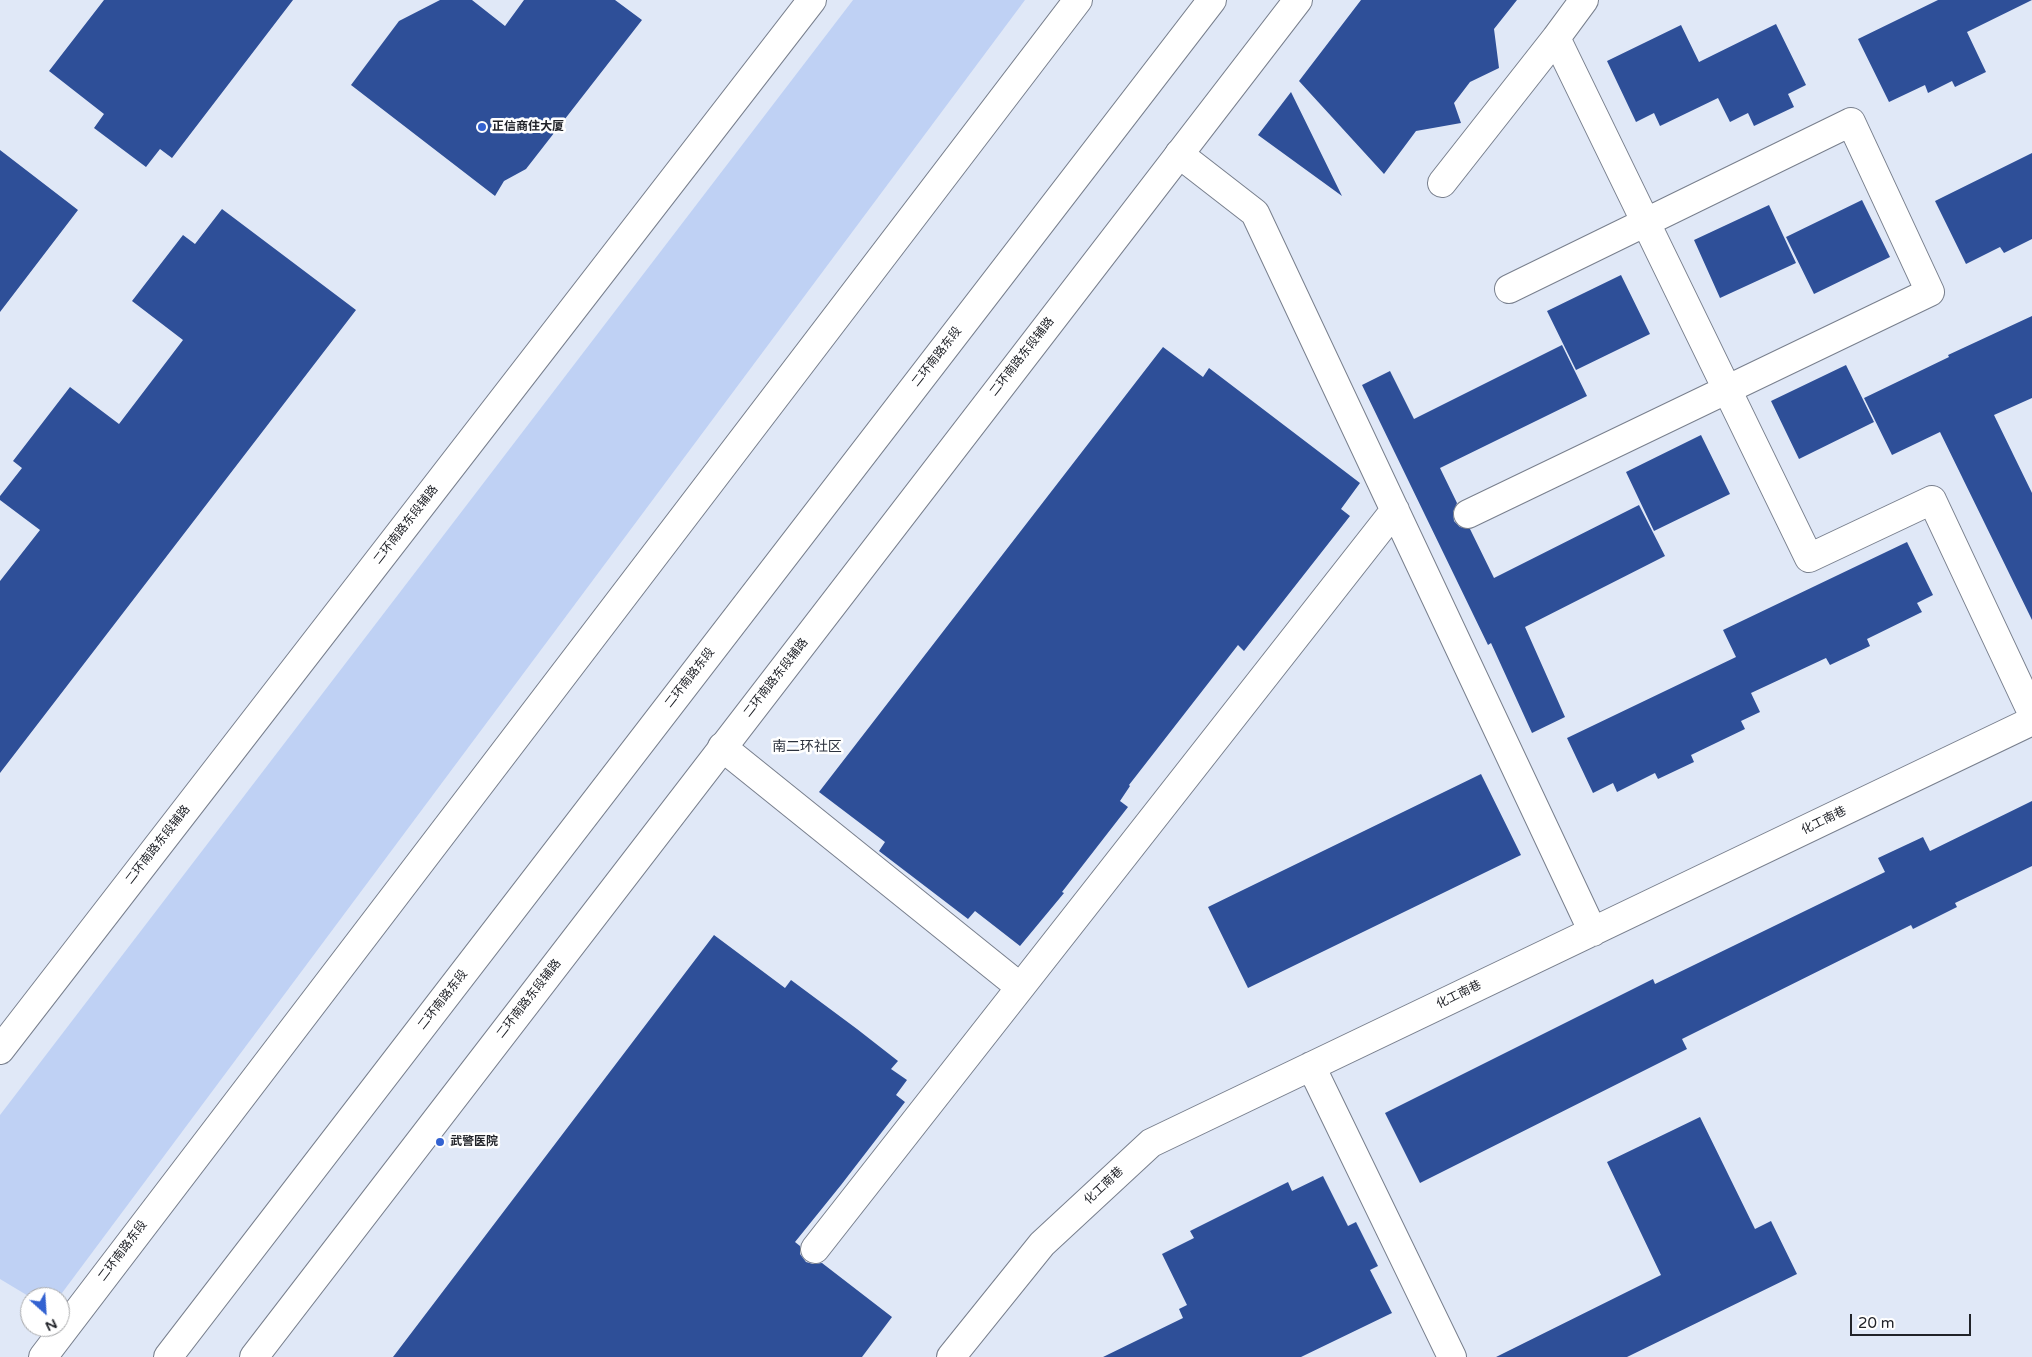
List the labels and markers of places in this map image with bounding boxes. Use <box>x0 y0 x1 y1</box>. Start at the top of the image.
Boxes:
place label: 正信商住大厦 <box>492 120 564 134</box>
marker: 正信商住大厦 <box>476 121 488 133</box>
place label: 武警医院 <box>450 1135 498 1149</box>
marker: 武警医院 <box>434 1136 446 1148</box>

